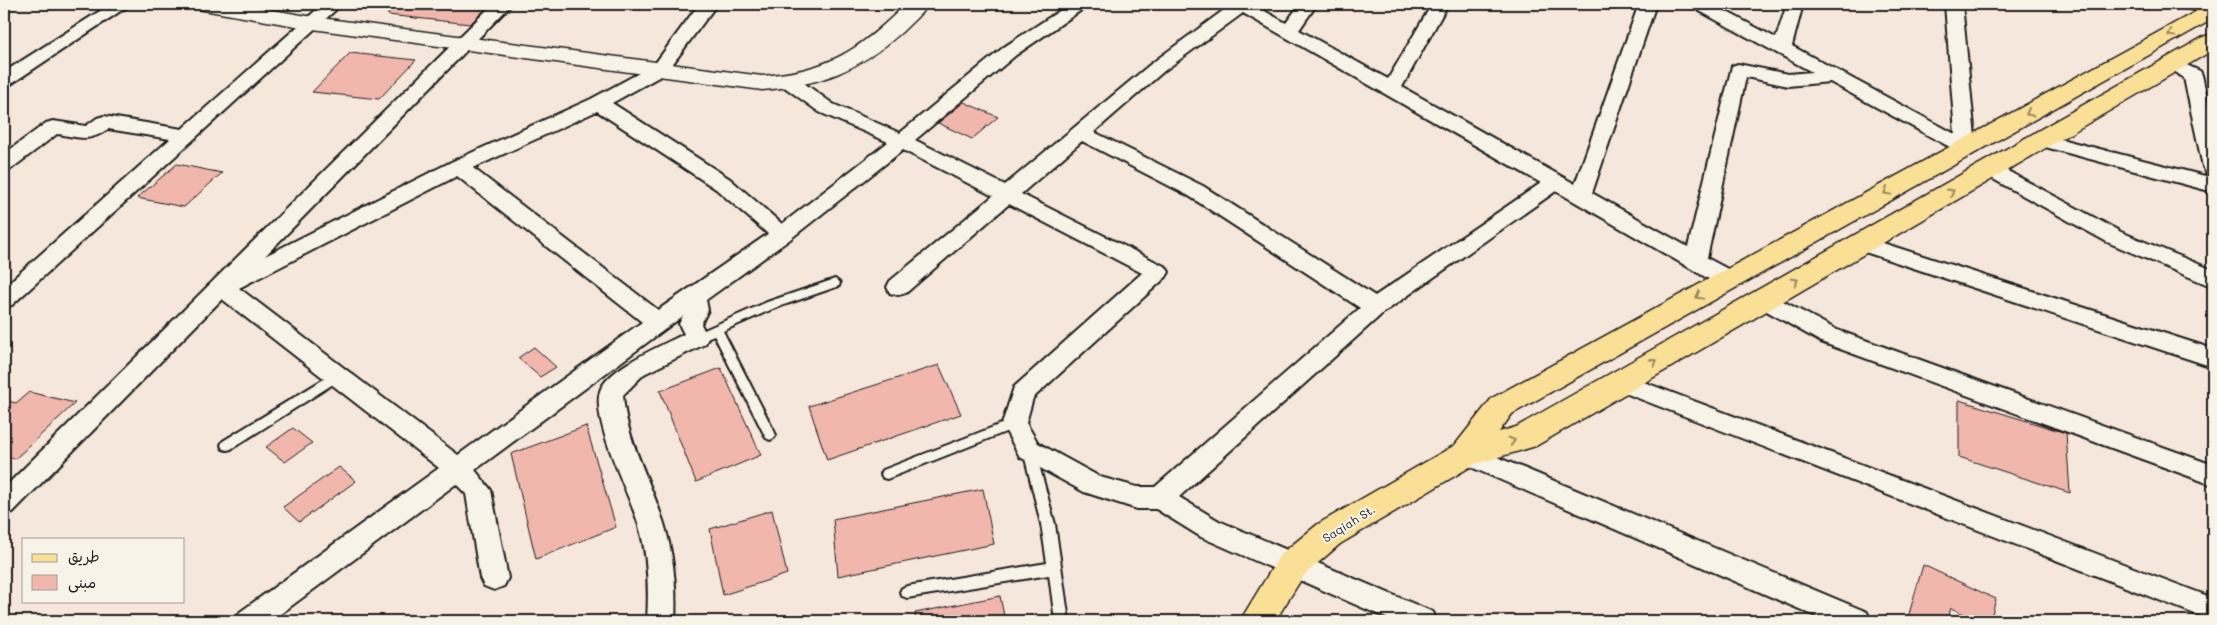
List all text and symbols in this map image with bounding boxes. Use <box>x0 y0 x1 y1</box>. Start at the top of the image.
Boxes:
one-way arrow <box>2167 28 2176 38</box>
one-way arrow <box>2025 106 2034 116</box>
one-way arrow <box>1883 185 1892 195</box>
one-way arrow <box>1946 188 1955 198</box>
one-way arrow <box>1790 278 1799 288</box>
one-way arrow <box>1695 290 1704 300</box>
one-way arrow <box>1649 359 1658 369</box>
one-way arrow <box>1508 436 1516 446</box>
street label: Saqiah St. <box>1319 501 1378 546</box>
legend <box>22 538 185 602</box>
text: طريق <box>68 546 100 566</box>
text: مبنى <box>68 572 96 593</box>

